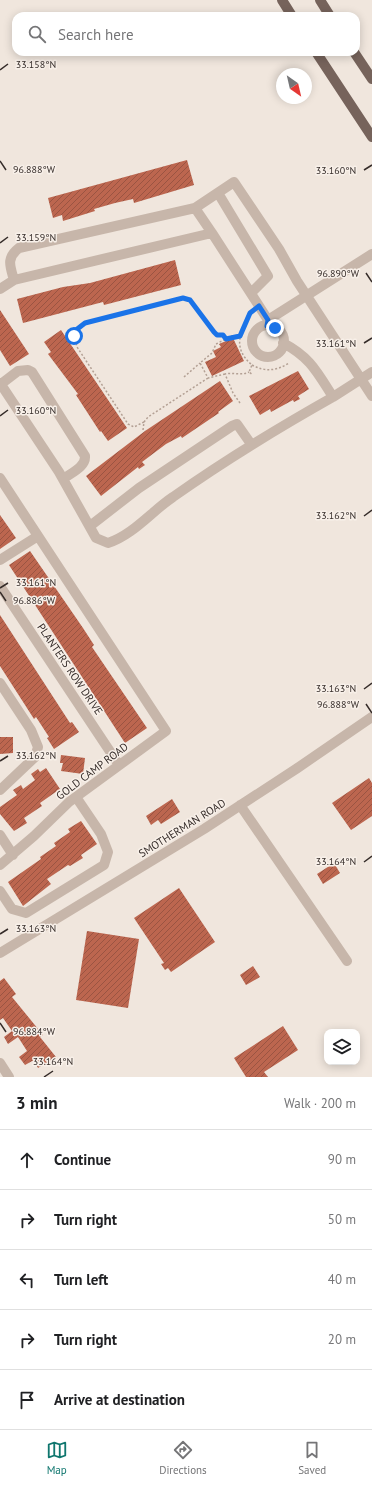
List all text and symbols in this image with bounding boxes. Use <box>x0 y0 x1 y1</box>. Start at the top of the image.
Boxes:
search box <box>12 12 360 56</box>
icon: search <box>26 23 48 45</box>
text: Search here <box>58 25 134 44</box>
text: 33.158°N <box>16 58 56 71</box>
north arrow <box>276 68 312 104</box>
text: 96.888°W <box>13 163 56 176</box>
text: 33.160°N <box>316 164 356 177</box>
text: 33.159°N <box>16 231 56 244</box>
text: 96.890°W <box>317 267 360 280</box>
route end <box>266 319 284 337</box>
route start <box>65 327 83 345</box>
text: 33.161°N <box>316 337 356 350</box>
text: 33.160°N <box>16 404 56 417</box>
text: 33.162°N <box>316 509 356 522</box>
text: 33.161°N <box>16 576 56 589</box>
text: 96.886°W <box>13 594 56 607</box>
street label: PLANTERS ROW DRIVE <box>34 621 106 717</box>
text: 33.163°N <box>316 682 356 695</box>
text: 96.888°W <box>317 698 360 711</box>
street label: GOLD CAMP ROAD <box>53 739 131 803</box>
text: 33.162°N <box>16 749 56 762</box>
street label: SMOTHERMAN ROAD <box>136 796 228 860</box>
text: 33.164°N <box>316 855 356 868</box>
text: 33.163°N <box>16 922 56 935</box>
text: 96.884°W <box>13 1025 56 1038</box>
map controls <box>324 1029 360 1065</box>
button: layers <box>324 1029 360 1065</box>
text: 33.164°N <box>33 1055 73 1068</box>
text: 3 min <box>16 1092 57 1114</box>
text: Walk · 200 m <box>284 1095 356 1112</box>
icon: ahead <box>16 1149 38 1171</box>
text: Continue <box>54 1150 111 1169</box>
text: 90 m <box>328 1151 356 1168</box>
icon: right <box>16 1209 38 1231</box>
text: Turn right <box>54 1210 117 1229</box>
text: 50 m <box>328 1211 356 1228</box>
icon: left <box>16 1269 38 1291</box>
text: Turn left <box>54 1270 108 1289</box>
text: 40 m <box>328 1271 356 1288</box>
icon: right <box>16 1329 38 1351</box>
text: Turn right <box>54 1330 117 1349</box>
text: 20 m <box>328 1331 356 1348</box>
icon: arrive <box>16 1389 38 1411</box>
text: Arrive at destination <box>54 1390 185 1409</box>
tab: Map <box>46 1439 68 1477</box>
tab: Directions <box>159 1439 207 1477</box>
tab: Saved <box>298 1439 326 1477</box>

